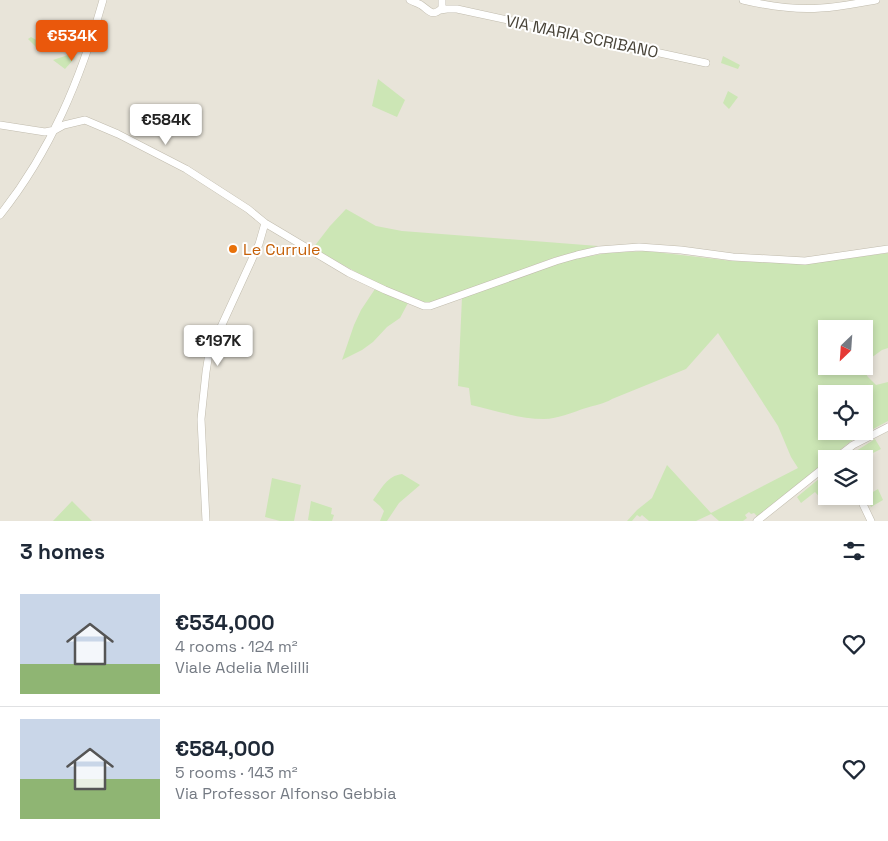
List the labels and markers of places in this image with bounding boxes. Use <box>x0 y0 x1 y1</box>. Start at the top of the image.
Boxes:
pin: €534K <box>37 20 107 62</box>
pin: €584K <box>131 104 201 146</box>
place label: Le Currule <box>243 239 321 260</box>
marker: Le Currule <box>227 243 239 255</box>
pin: €197K <box>183 324 253 367</box>

